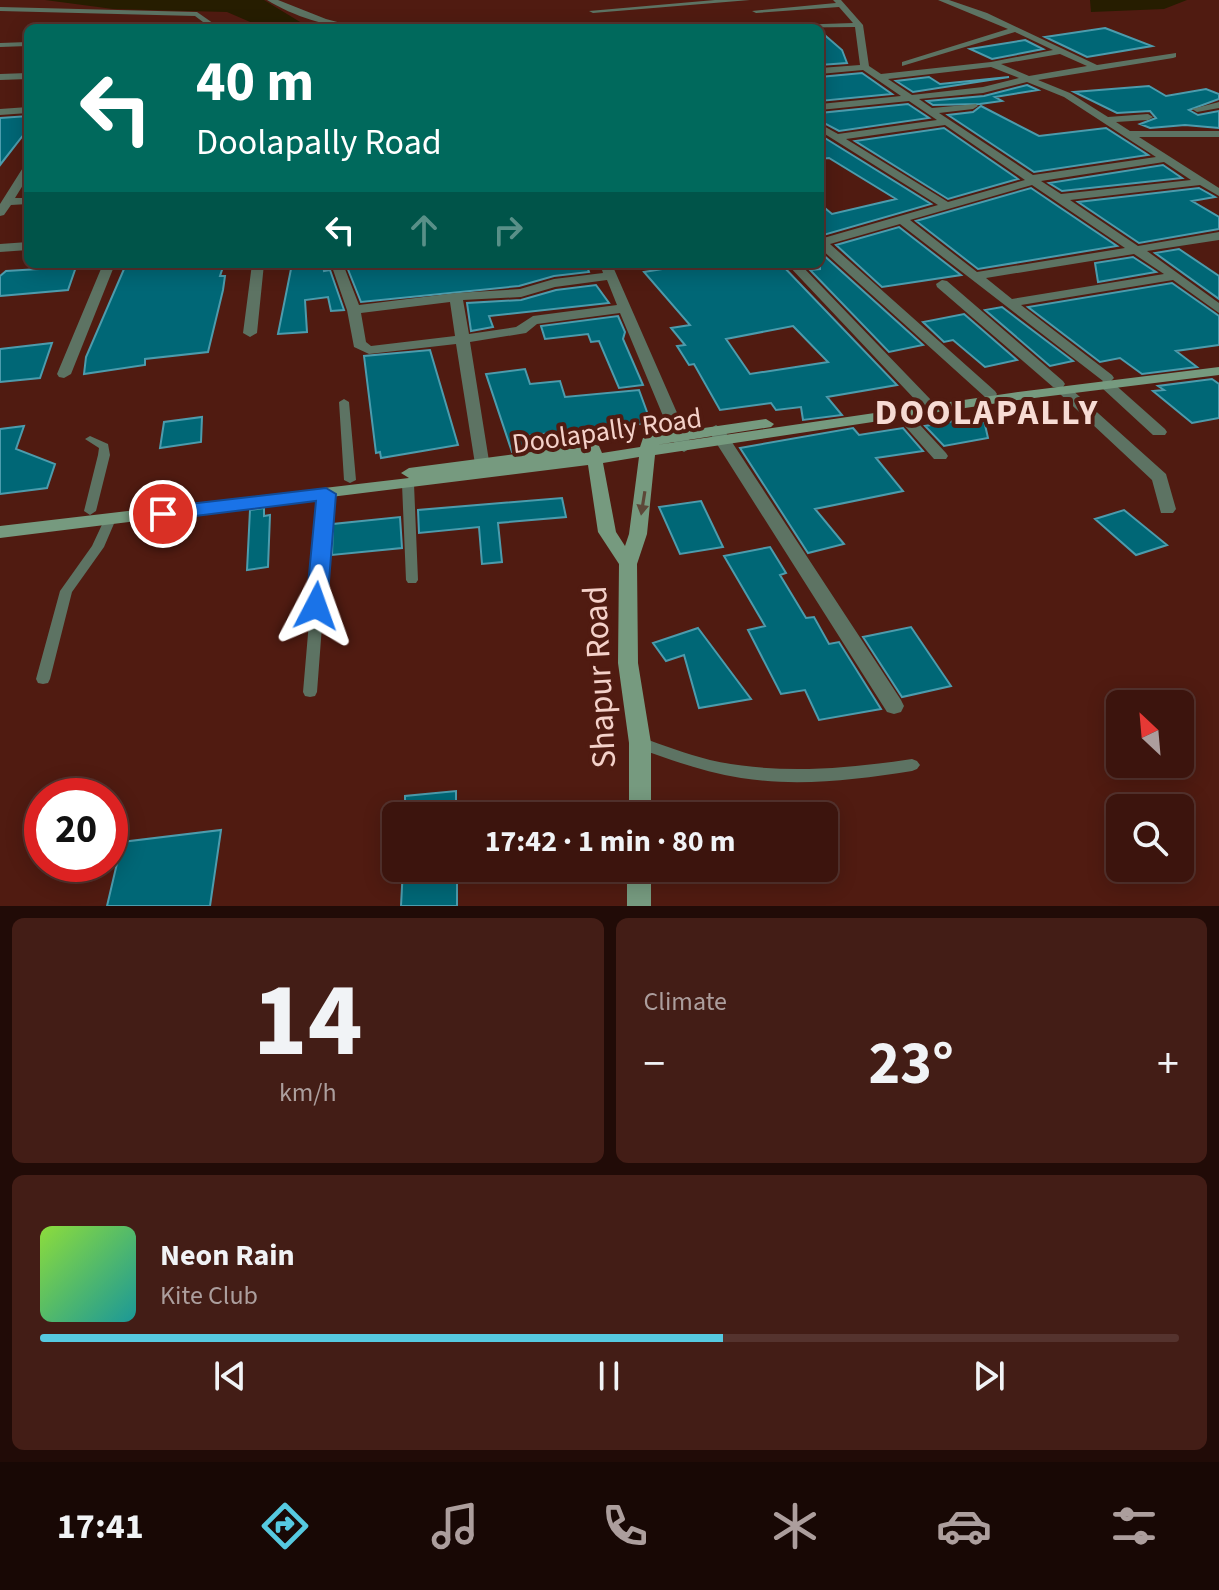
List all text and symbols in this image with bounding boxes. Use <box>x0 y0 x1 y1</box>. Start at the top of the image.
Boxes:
text: 40 m <box>196 43 314 122</box>
icon: left <box>64 56 168 160</box>
text: Doolapally Road <box>196 117 442 168</box>
icon: left <box>318 208 362 252</box>
icon: ahead <box>402 208 446 252</box>
icon: right <box>486 208 530 252</box>
district label: DOOLAPALLY <box>875 387 1099 438</box>
street label: Doolapally Road <box>510 398 704 464</box>
pin <box>129 480 197 548</box>
one-way arrow <box>636 491 649 516</box>
icon: arrive <box>141 492 185 536</box>
position arrow <box>274 564 358 648</box>
street label: Shapur Road <box>571 584 629 770</box>
north arrow <box>1106 690 1194 778</box>
map controls <box>1106 690 1194 882</box>
speed limit sign: 20 <box>24 778 128 882</box>
button: search <box>1106 794 1194 882</box>
text: 17:42 · 1 min · 80 m <box>485 820 735 863</box>
text: 14 <box>253 948 363 1096</box>
text: Climate <box>644 983 727 1020</box>
text: 23° <box>869 1022 954 1107</box>
text: − <box>644 1033 665 1096</box>
text: + <box>1157 1033 1179 1096</box>
text: km/h <box>279 1074 337 1111</box>
text: Neon Rain <box>160 1234 295 1277</box>
text: Kite Club <box>160 1277 258 1314</box>
icon: previous <box>208 1354 252 1398</box>
icon: pause <box>587 1354 631 1398</box>
icon: next <box>967 1354 1011 1398</box>
icon: directions <box>257 1498 313 1554</box>
icon: music <box>427 1498 483 1554</box>
icon: phone <box>597 1498 653 1554</box>
icon: climate <box>767 1498 823 1554</box>
icon: car <box>936 1498 992 1554</box>
icon: filters <box>1106 1498 1162 1554</box>
text: 17:41 <box>57 1501 144 1552</box>

